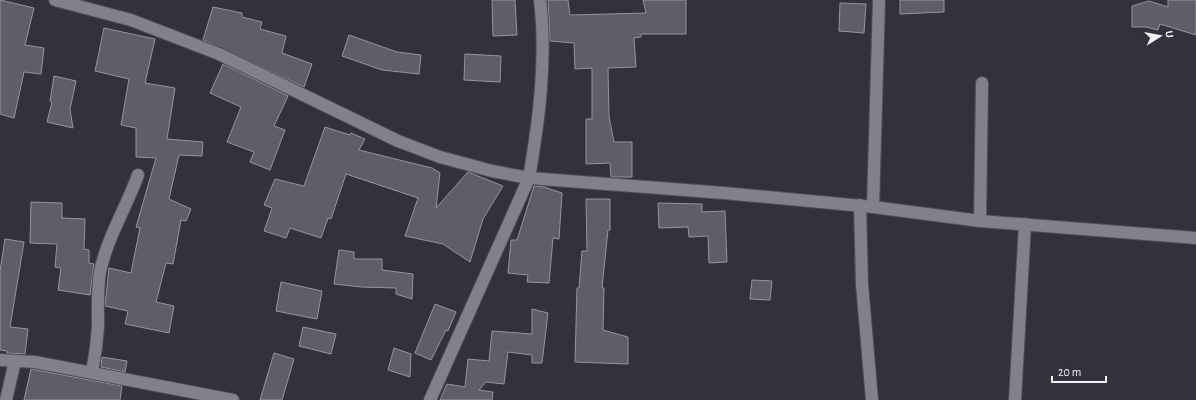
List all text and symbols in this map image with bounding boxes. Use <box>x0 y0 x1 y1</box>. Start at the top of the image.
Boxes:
north arrow <box>1140 16 1180 56</box>
text: U <box>1163 30 1175 39</box>
scale bar <box>1052 358 1106 384</box>
text: 20 m <box>1058 366 1081 378</box>

